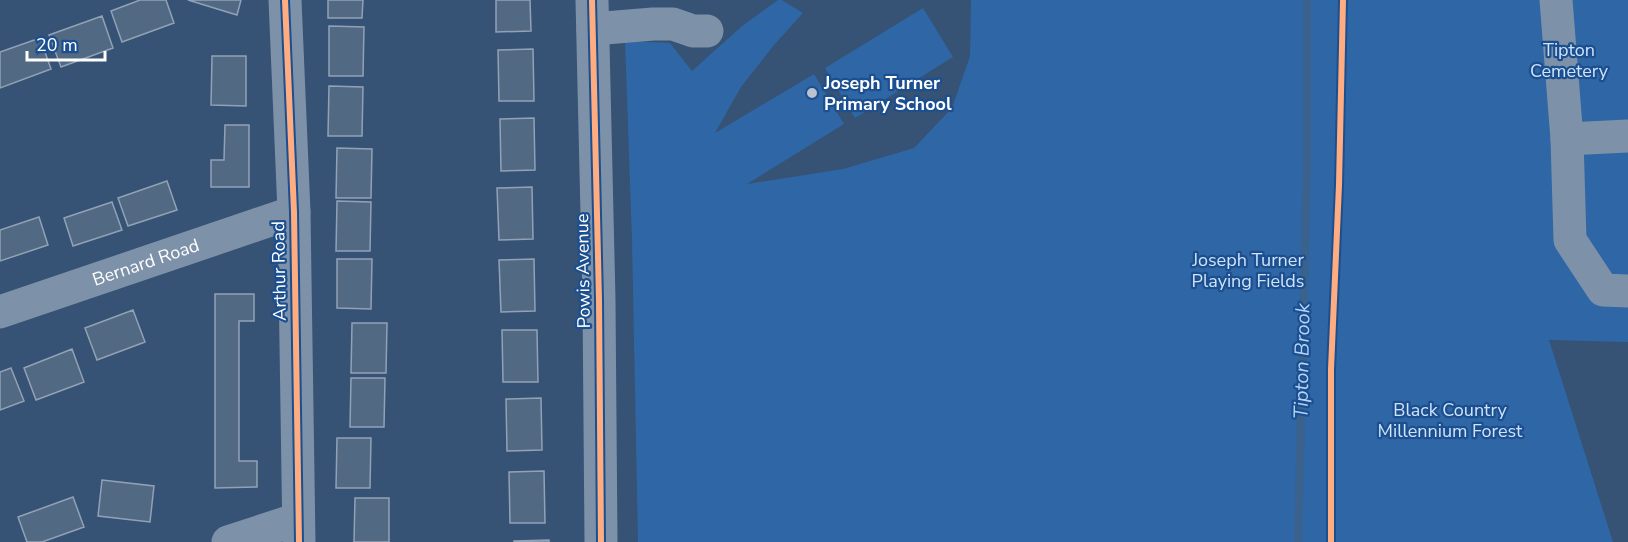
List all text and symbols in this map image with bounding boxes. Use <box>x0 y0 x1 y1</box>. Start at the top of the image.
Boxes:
scale bar <box>27 24 105 62</box>
text: 20 m <box>36 33 78 57</box>
park label: Tipton Cemetery <box>1530 38 1609 83</box>
place label: Joseph Turner Primary School <box>823 71 952 116</box>
marker: Joseph Turner Primary School <box>805 86 819 100</box>
street label: Powis Avenue <box>570 213 596 329</box>
street label: Arthur Road <box>266 221 292 321</box>
street label: Bernard Road <box>89 233 202 292</box>
park label: Joseph Turner Playing Fields <box>1191 248 1305 293</box>
water label: Tipton Brook <box>1287 302 1317 419</box>
park label: Black Country Millennium Forest <box>1378 398 1523 443</box>

